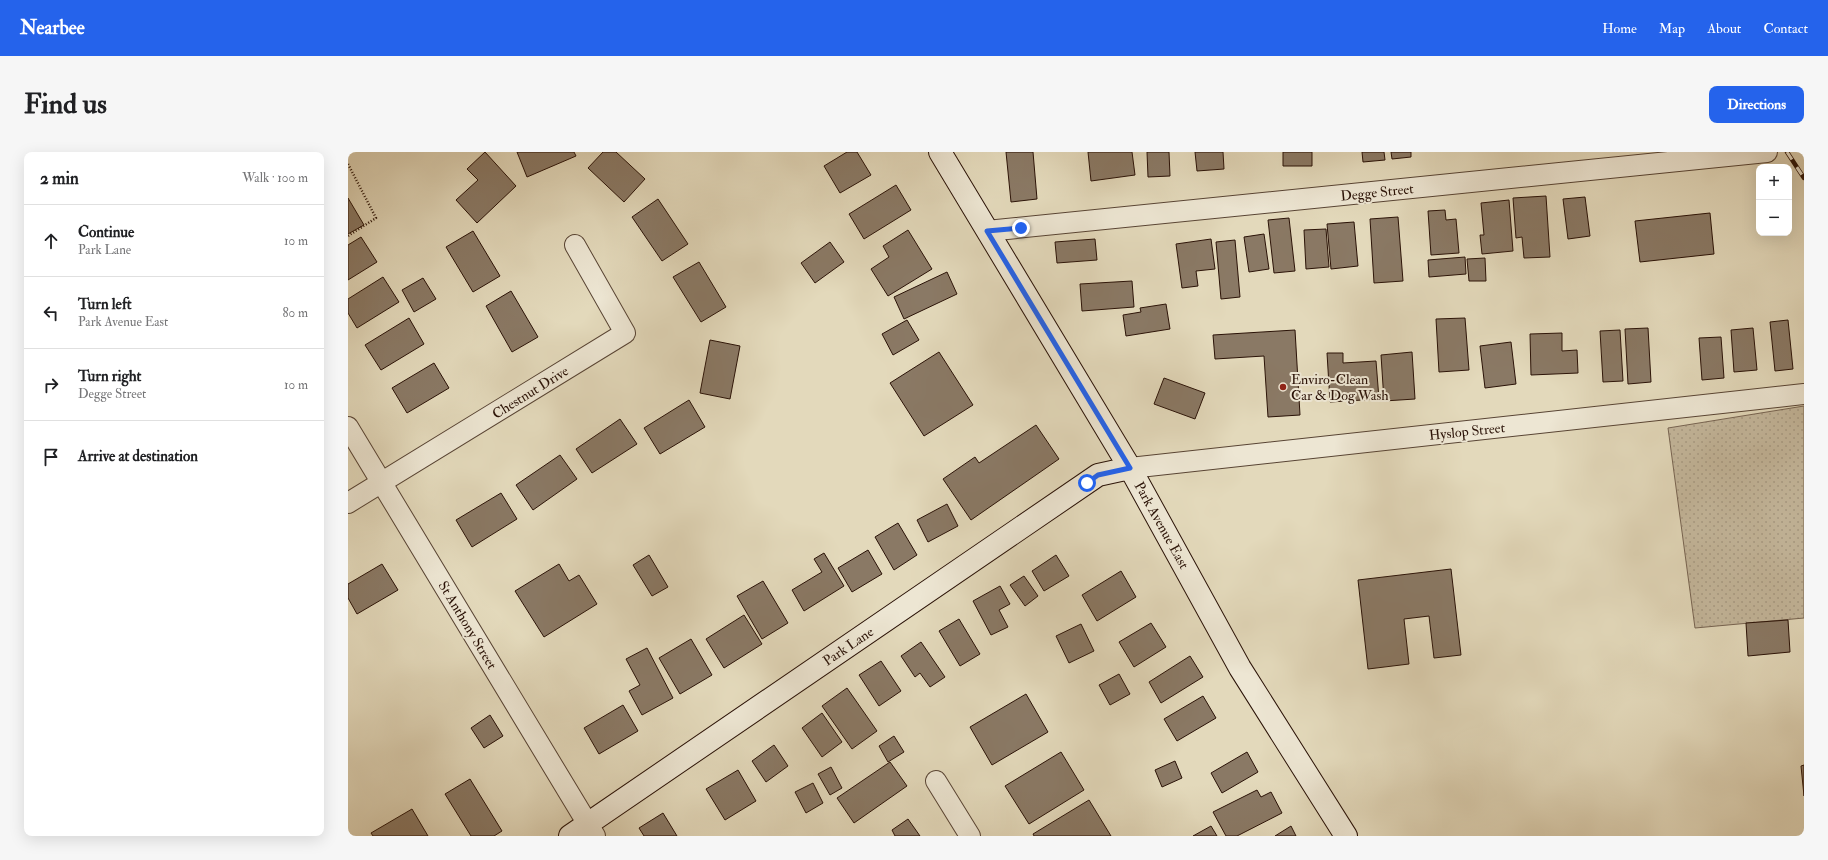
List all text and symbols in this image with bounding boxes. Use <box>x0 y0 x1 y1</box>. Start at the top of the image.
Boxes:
text: Nearbee <box>20 16 85 40</box>
text: Home <box>1602 20 1637 37</box>
text: Map <box>1659 20 1685 37</box>
text: About <box>1707 20 1741 37</box>
text: Contact <box>1763 20 1808 37</box>
button: Directions <box>1709 86 1804 123</box>
text: Find us <box>24 87 107 122</box>
map controls <box>1756 164 1792 236</box>
button: + <box>1756 164 1792 200</box>
text: 2 min <box>40 168 79 189</box>
text: Walk · 100 m <box>242 170 308 186</box>
street label: Degge Street <box>1340 180 1415 205</box>
button: − <box>1756 200 1792 236</box>
route end <box>1012 219 1030 237</box>
text: Continue <box>78 223 134 242</box>
icon: ahead <box>40 230 62 252</box>
text: 10 m <box>284 233 308 249</box>
text: Park Lane <box>78 242 131 258</box>
text: Turn left <box>78 295 132 314</box>
icon: left <box>40 302 62 324</box>
text: 80 m <box>282 305 308 321</box>
text: Park Avenue East <box>78 314 168 330</box>
street label: Chestnut Drive <box>489 362 572 423</box>
text: Turn right <box>78 367 141 386</box>
place label: Enviro-Clean Car & Dog Wash <box>1291 371 1389 404</box>
icon: right <box>40 374 62 396</box>
text: 10 m <box>284 377 308 393</box>
marker: Enviro-Clean Car & Dog Wash <box>1278 382 1288 392</box>
text: Degge Street <box>78 386 146 402</box>
street label: Hyslop Street <box>1428 419 1506 445</box>
icon: arrive <box>40 446 62 468</box>
text: Arrive at destination <box>78 447 198 466</box>
route start <box>1078 474 1096 492</box>
street label: Park Avenue East <box>1131 479 1193 572</box>
street label: St Anthony Street <box>434 578 501 673</box>
street label: Park Lane <box>820 623 877 670</box>

